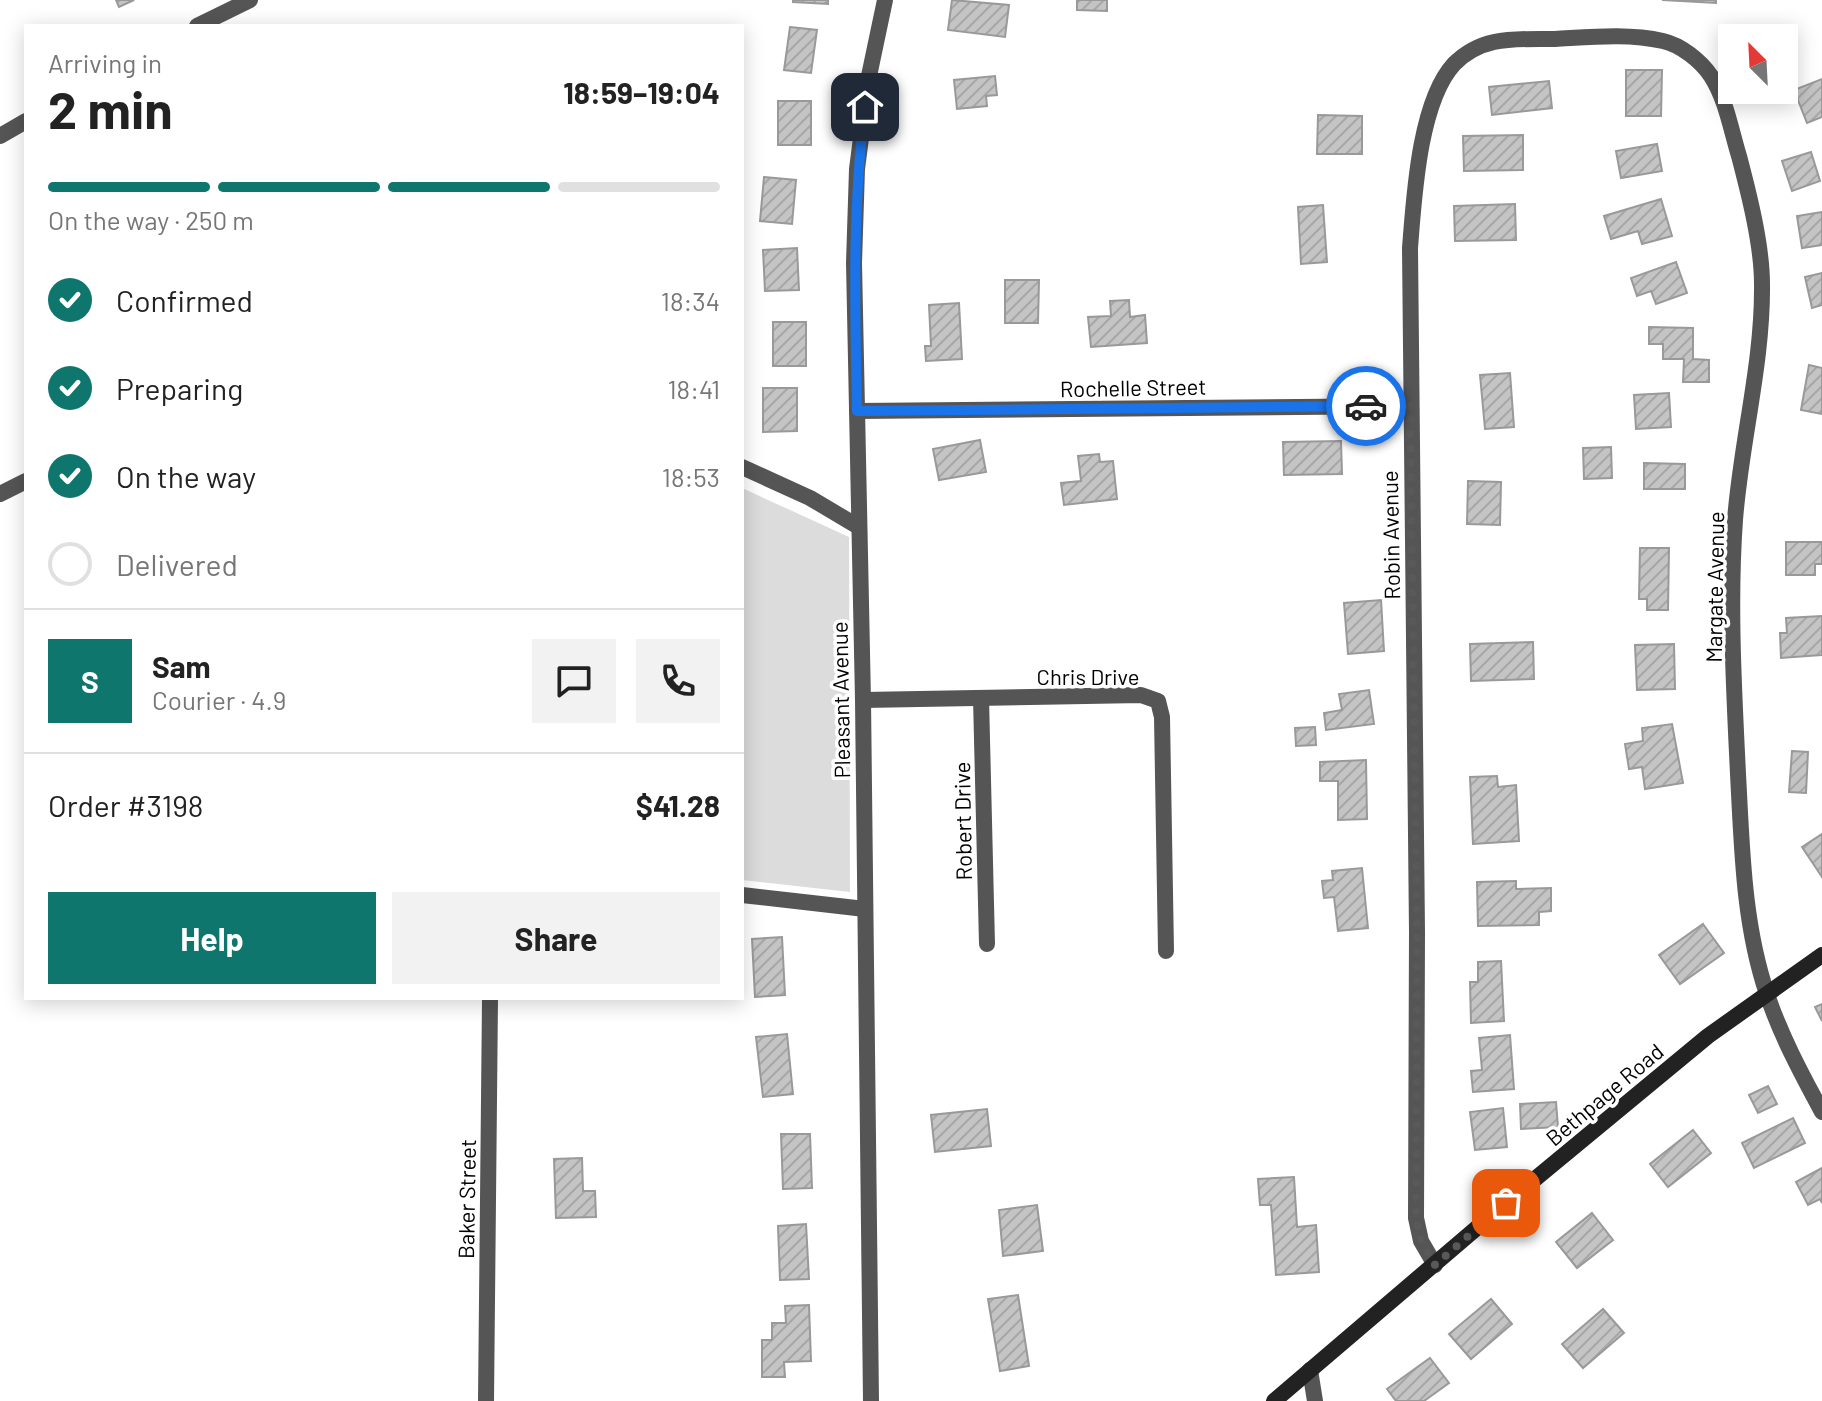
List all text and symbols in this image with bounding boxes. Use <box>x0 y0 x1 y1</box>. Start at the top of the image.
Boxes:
north arrow <box>1718 24 1798 104</box>
map controls <box>1718 24 1798 104</box>
text: Arriving in <box>48 47 162 78</box>
pin <box>831 73 899 141</box>
text: 18:59–19:04 <box>563 74 720 110</box>
text: 2 min <box>48 77 173 139</box>
icon: home <box>843 85 887 129</box>
text: On the way · 250 m <box>48 204 254 235</box>
icon: check <box>48 278 92 322</box>
text: Confirmed <box>116 282 253 318</box>
text: 18:34 <box>661 285 720 316</box>
icon: check <box>48 366 92 410</box>
courier <box>1326 366 1406 446</box>
text: Preparing <box>116 370 243 406</box>
text: 18:41 <box>668 373 720 404</box>
street label: Rochelle Street <box>1059 373 1207 401</box>
icon: car <box>1344 384 1388 428</box>
icon: check <box>48 454 92 498</box>
text: On the way <box>116 458 256 494</box>
text: 18:53 <box>662 461 720 492</box>
street label: Robin Avenue <box>1376 470 1404 600</box>
street label: Margate Avenue <box>1700 511 1728 663</box>
text: Delivered <box>116 546 238 582</box>
street label: Pleasant Avenue <box>826 621 854 779</box>
button: chat <box>532 639 616 723</box>
button: phone <box>636 639 720 723</box>
text: Sam <box>152 648 211 684</box>
text: S <box>81 663 99 699</box>
street label: Chris Drive <box>1037 663 1139 689</box>
text: Courier · 4.9 <box>152 684 286 715</box>
street label: Robert Drive <box>948 761 976 881</box>
text: Order #3198 <box>48 787 204 823</box>
text: $41.28 <box>636 787 720 823</box>
button: Help <box>48 892 376 984</box>
button: Share <box>392 892 720 984</box>
street label: Bethpage Road <box>1540 1037 1668 1151</box>
street label: Baker Street <box>452 1139 480 1259</box>
pin <box>1472 1169 1540 1237</box>
icon: bag <box>1484 1181 1528 1225</box>

